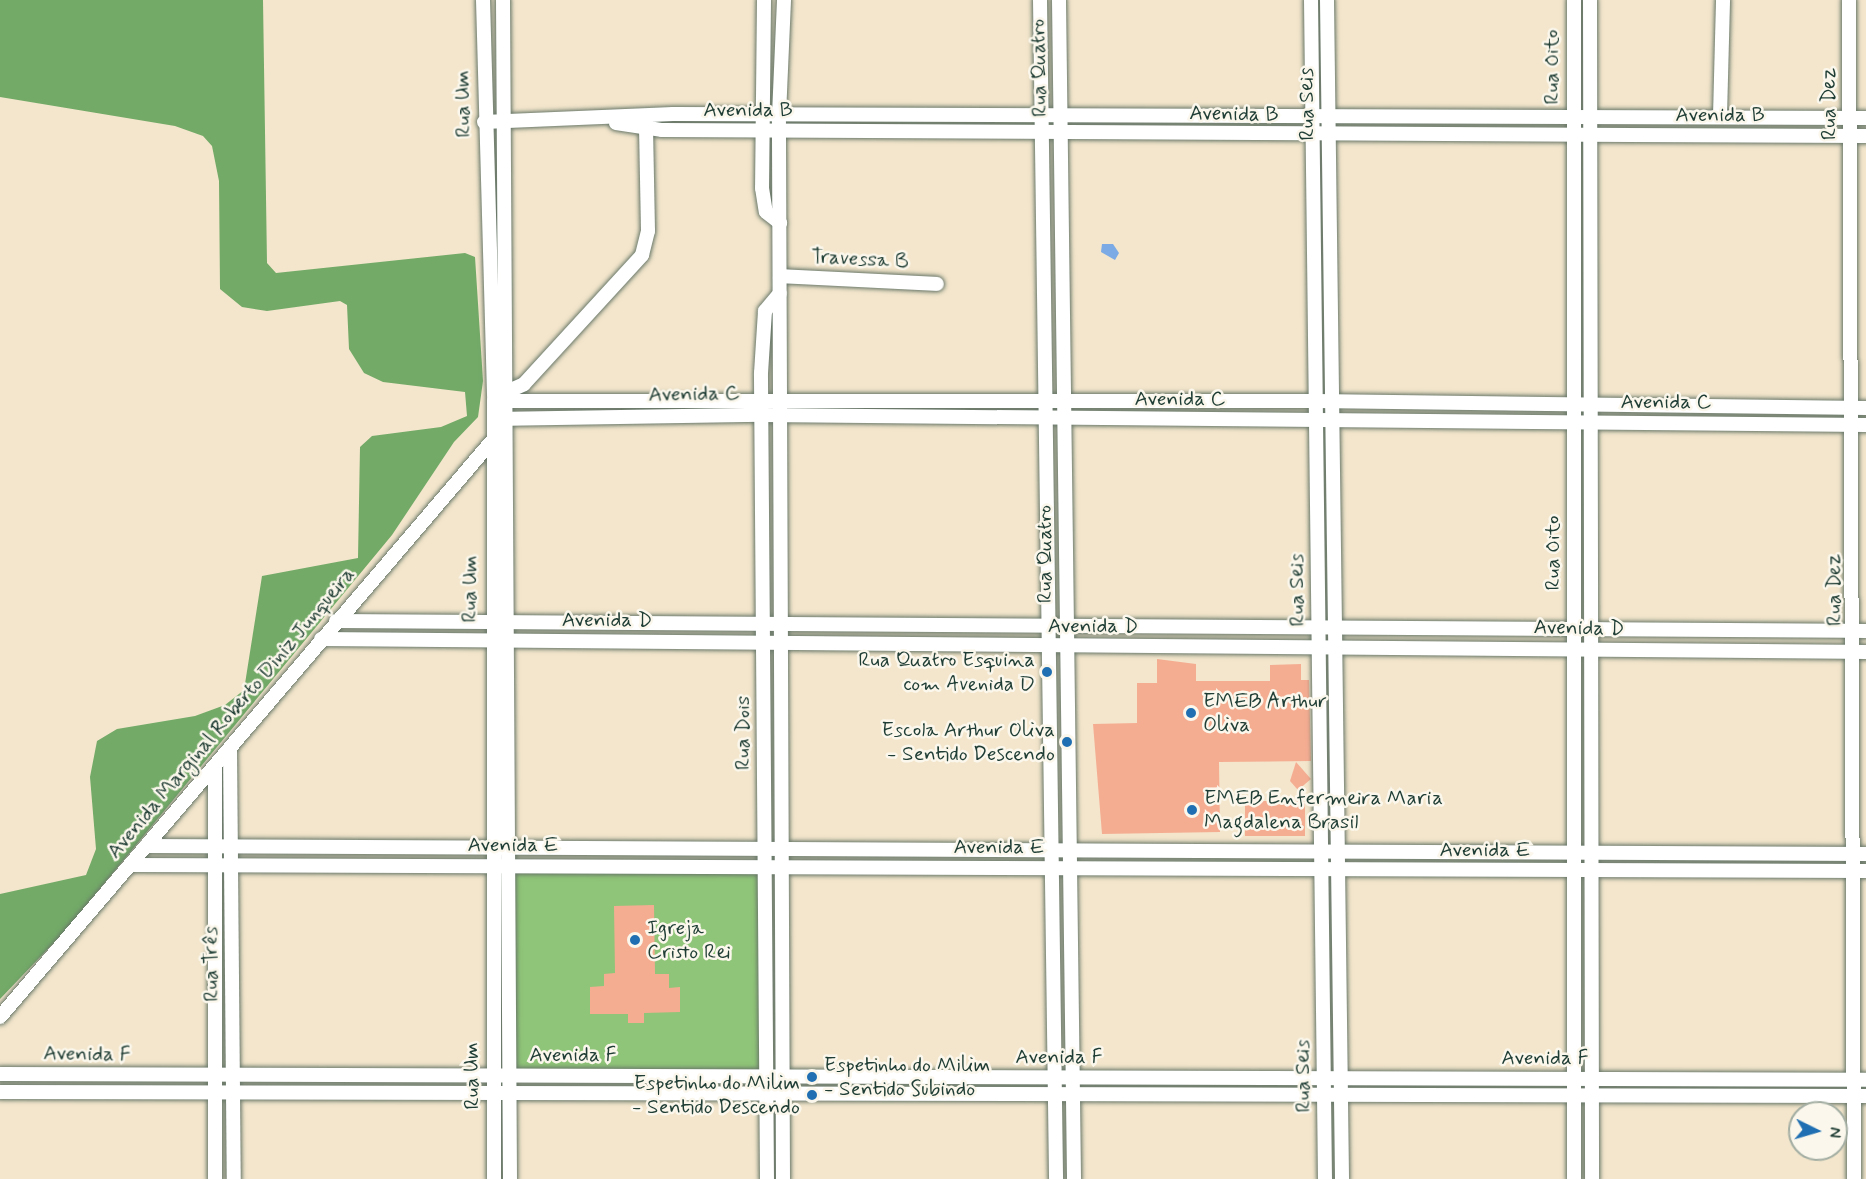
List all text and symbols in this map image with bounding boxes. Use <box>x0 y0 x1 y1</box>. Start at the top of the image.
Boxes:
street label: Rua Quatro <box>1026 19 1052 117</box>
street label: Rua Oito <box>1539 29 1565 105</box>
street label: Rua Seis <box>1294 67 1320 141</box>
street label: Rua Dez <box>1816 67 1842 141</box>
street label: Rua Um <box>450 70 476 138</box>
street label: Avenida B <box>703 97 793 123</box>
street label: Avenida B <box>1189 101 1279 127</box>
street label: Avenida B <box>1675 102 1765 128</box>
street label: Travessa B <box>811 244 909 274</box>
street label: Avenida C <box>648 381 740 407</box>
street label: Avenida C <box>1134 386 1226 412</box>
street label: Avenida C <box>1620 389 1712 415</box>
street label: Rua Quatro <box>1032 506 1058 602</box>
street label: Rua Oito <box>1540 515 1566 591</box>
street label: Rua Seis <box>1284 553 1310 627</box>
street label: Rua Dez <box>1821 553 1847 627</box>
street label: Rua Um <box>457 555 483 623</box>
street label: Avenida Marginal Roberto Diniz Junqueira <box>101 561 361 865</box>
street label: Avenida D <box>562 607 652 633</box>
street label: Avenida D <box>1048 613 1138 639</box>
street label: Avenida D <box>1533 615 1625 641</box>
place label: Rua Quatro Esquina com Avenida D <box>860 647 1035 697</box>
marker: Rua Quatro Esquina com Avenida D <box>1040 665 1054 679</box>
place label: EMEB Arthur Oliva <box>1203 688 1326 738</box>
street label: Rua Dois <box>730 695 756 771</box>
marker: EMEB Arthur Oliva <box>1184 706 1198 720</box>
place label: Escola Arthur Oliva - Sentido Descendo <box>881 717 1055 767</box>
marker: Escola Arthur Oliva - Sentido Descendo <box>1060 735 1074 749</box>
place label: EMEB Enfermeira Maria Magdalena Brasil <box>1204 785 1431 835</box>
marker: EMEB Enfermeira Maria Magdalena Brasil <box>1185 803 1199 817</box>
street label: Avenida E <box>469 832 557 858</box>
street label: Avenida E <box>955 834 1043 860</box>
street label: Avenida E <box>1441 837 1529 863</box>
place label: Igreja Cristo Rei <box>647 915 731 965</box>
street label: Rua Três <box>198 926 224 1002</box>
marker: Igreja Cristo Rei <box>628 933 642 947</box>
street label: Rua Seis <box>1290 1039 1316 1113</box>
street label: Avenida F <box>43 1041 131 1067</box>
street label: Rua Um <box>459 1042 485 1110</box>
street label: Avenida F <box>529 1042 617 1068</box>
street label: Avenida F <box>1015 1044 1103 1070</box>
street label: Avenida F <box>1501 1045 1589 1071</box>
place label: Espetinho do Milim - Sentido Subindo <box>824 1052 989 1102</box>
place label: Espetinho do Milim - Sentido Descendo <box>633 1070 800 1120</box>
marker: Espetinho do Milim - Sentido Subindo <box>805 1070 819 1084</box>
marker: Espetinho do Milim - Sentido Descendo <box>805 1088 819 1102</box>
north arrow <box>1788 1101 1848 1161</box>
text: N <box>1824 1126 1845 1139</box>

